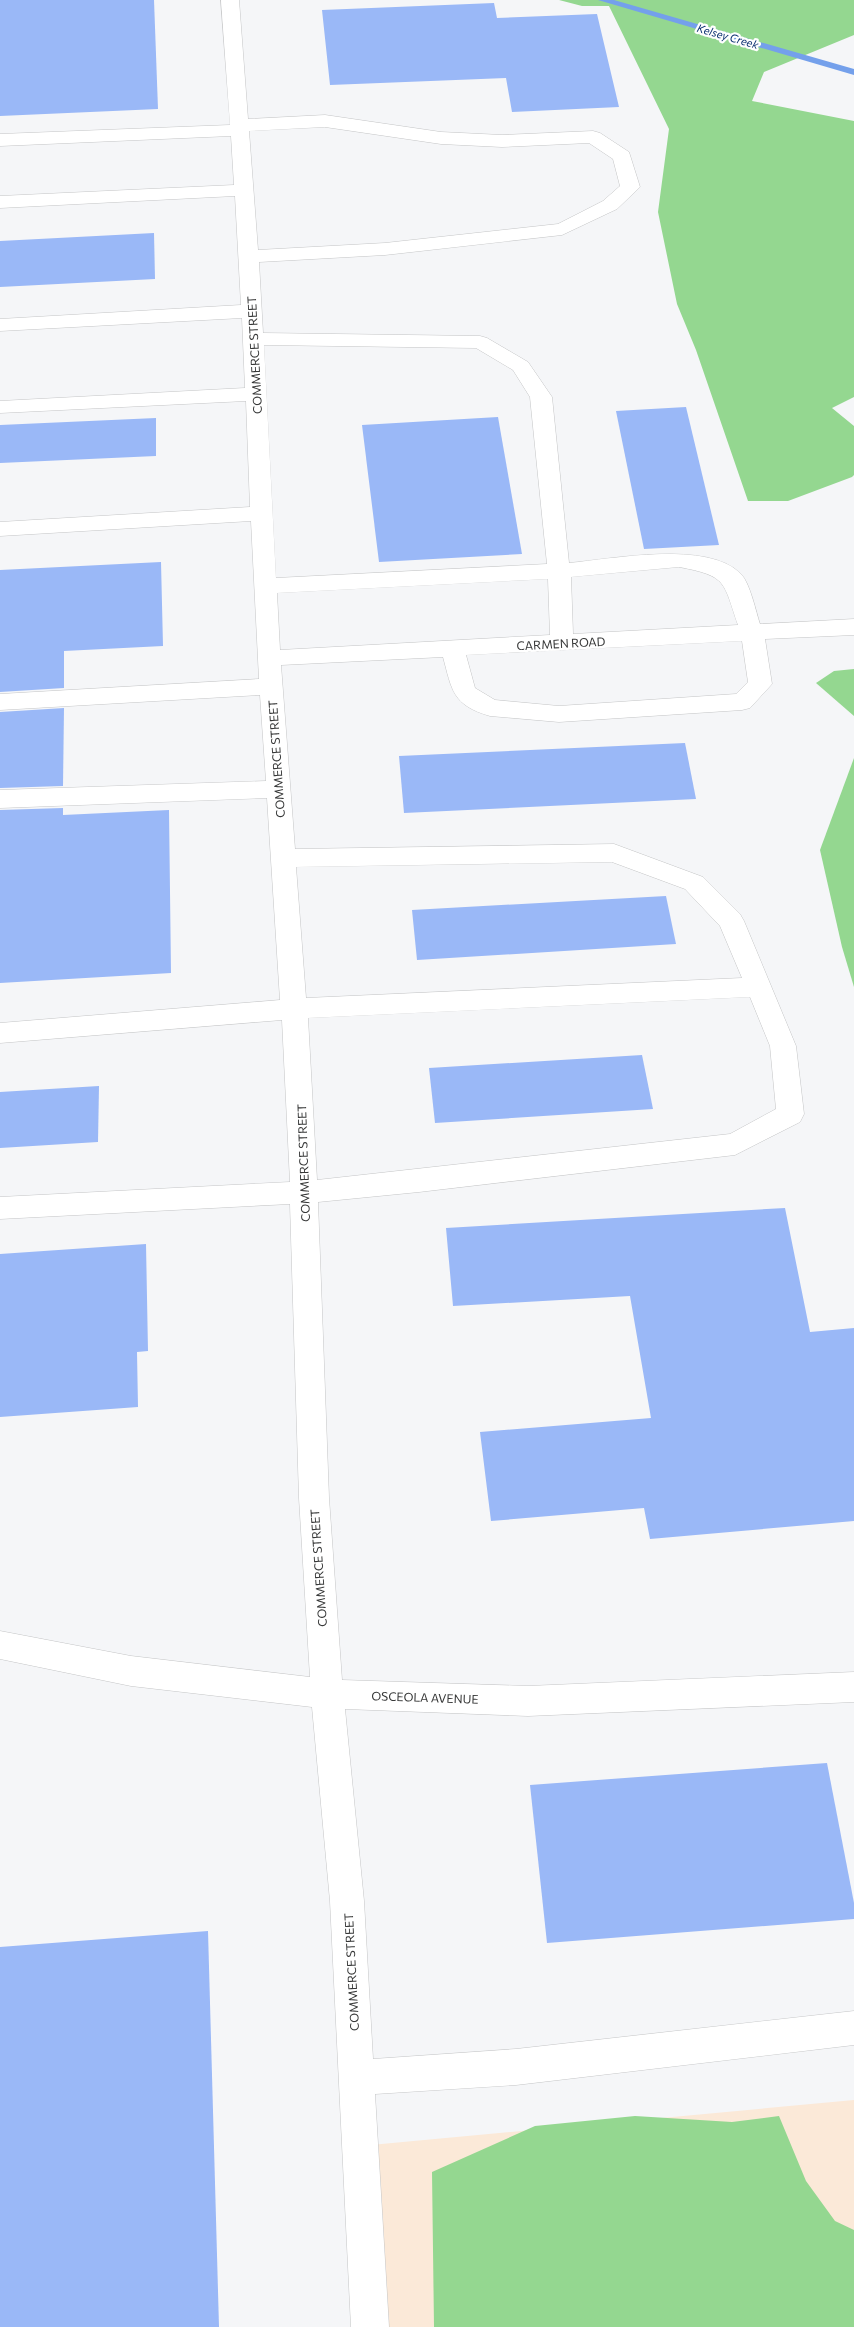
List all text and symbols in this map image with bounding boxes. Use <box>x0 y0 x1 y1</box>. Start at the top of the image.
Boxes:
water label: Kelsey Creek <box>696 21 761 51</box>
street label: COMMERCE STREET <box>244 295 264 414</box>
street label: CARMEN ROAD <box>516 634 606 652</box>
street label: COMMERCE STREET <box>265 699 287 818</box>
street label: COMMERCE STREET <box>294 1104 312 1222</box>
street label: COMMERCE STREET <box>307 1508 329 1627</box>
street label: OSCEOLA AVENUE <box>371 1688 479 1706</box>
street label: COMMERCE STREET <box>341 1912 361 2031</box>

